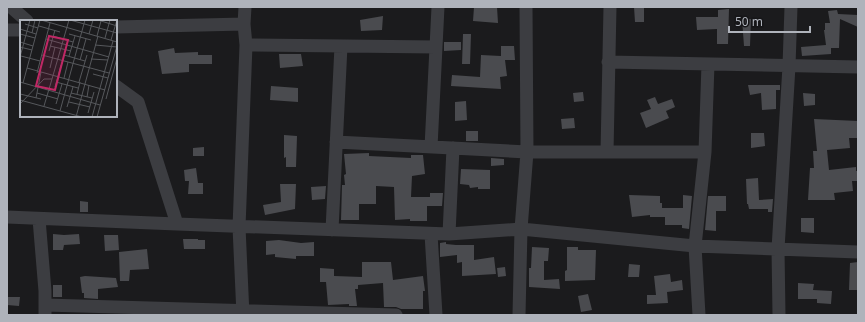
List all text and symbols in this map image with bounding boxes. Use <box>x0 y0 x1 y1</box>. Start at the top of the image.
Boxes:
scale bar <box>729 8 810 34</box>
text: 50 m <box>735 13 763 30</box>
inset map <box>20 20 117 117</box>

